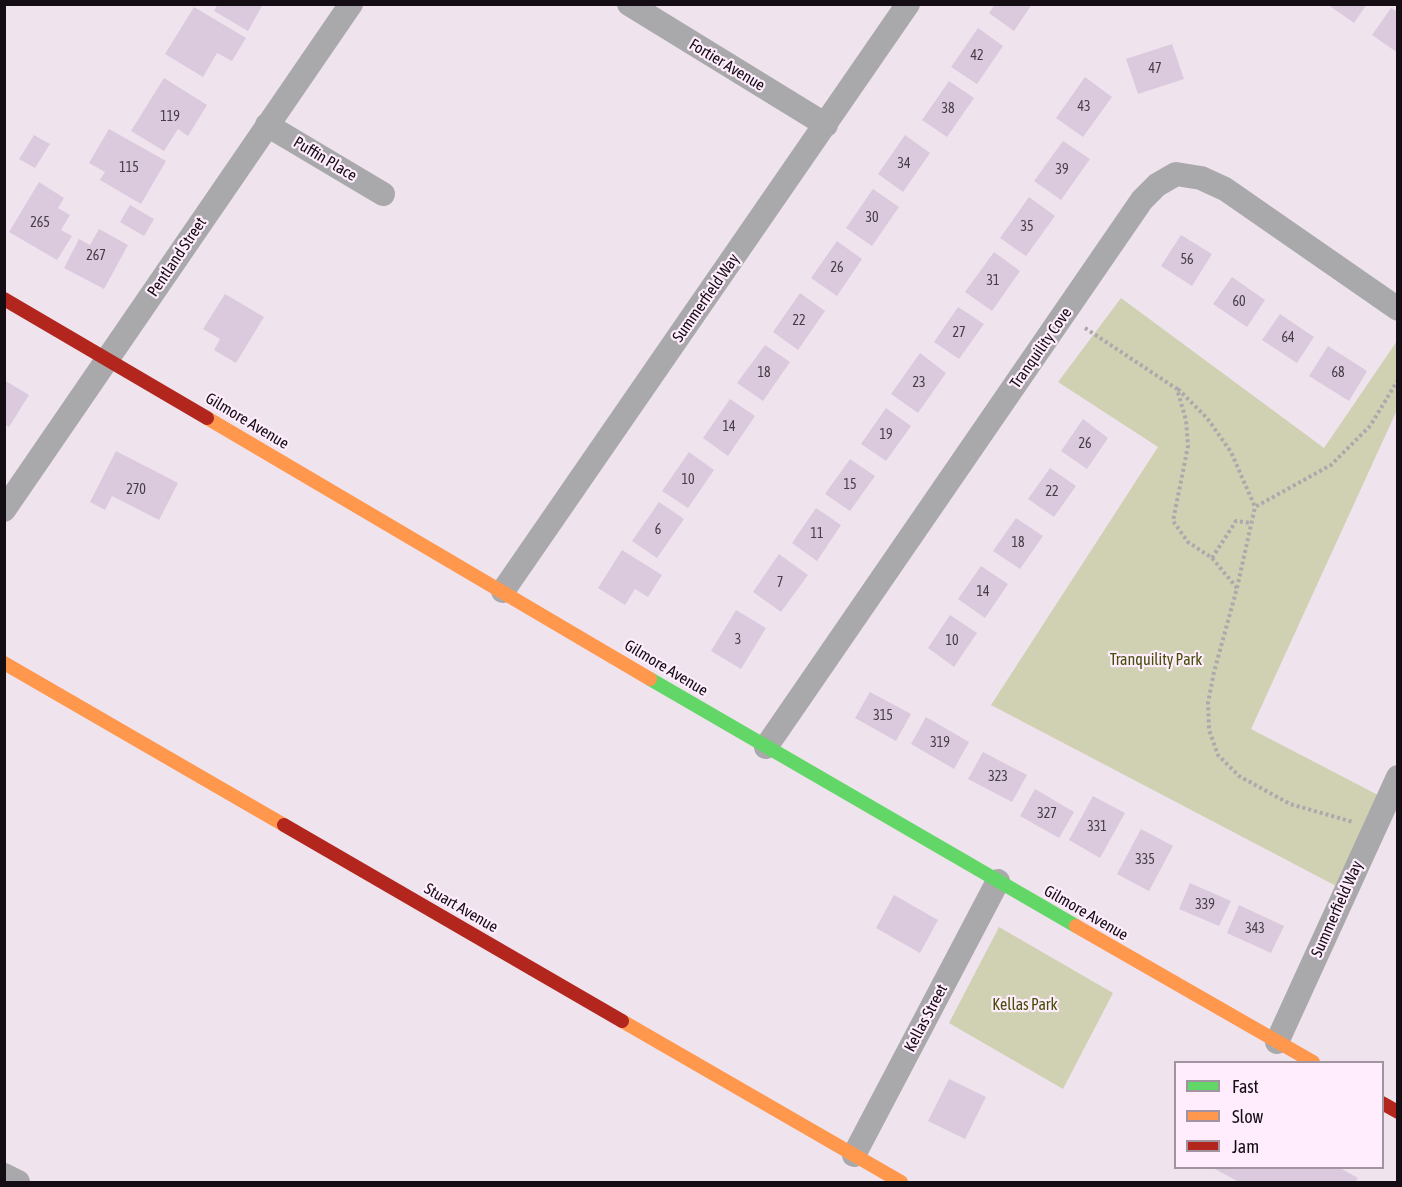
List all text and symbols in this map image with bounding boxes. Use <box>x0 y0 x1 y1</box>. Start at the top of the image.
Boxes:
street label: Fortier Avenue <box>686 35 768 95</box>
house number: 42 <box>970 48 984 64</box>
house number: 47 <box>1148 61 1162 77</box>
house number: 43 <box>1077 99 1091 115</box>
house number: 38 <box>941 101 955 117</box>
house number: 119 <box>160 109 180 125</box>
street label: Puffin Place <box>290 133 360 185</box>
house number: 34 <box>897 156 911 172</box>
house number: 115 <box>119 160 139 176</box>
house number: 39 <box>1055 162 1069 178</box>
house number: 30 <box>865 210 879 226</box>
street label: Pentland Street <box>143 214 211 300</box>
house number: 265 <box>30 215 50 231</box>
house number: 35 <box>1020 219 1034 235</box>
house number: 267 <box>86 248 106 264</box>
street label: Summerfield Way <box>668 250 744 346</box>
house number: 56 <box>1180 252 1194 268</box>
house number: 26 <box>830 260 844 276</box>
house number: 31 <box>986 273 1000 289</box>
house number: 60 <box>1232 294 1246 310</box>
street label: Tranquility Cove <box>1006 304 1076 392</box>
house number: 22 <box>792 313 806 329</box>
house number: 27 <box>952 325 966 341</box>
house number: 64 <box>1281 330 1295 346</box>
house number: 18 <box>757 365 771 381</box>
house number: 68 <box>1331 365 1345 381</box>
house number: 23 <box>912 375 926 391</box>
street label: Gilmore Avenue <box>202 389 292 453</box>
house number: 14 <box>722 419 736 435</box>
house number: 19 <box>879 427 893 443</box>
house number: 26 <box>1078 436 1092 452</box>
house number: 10 <box>681 472 695 488</box>
house number: 15 <box>843 477 857 493</box>
house number: 270 <box>126 482 146 498</box>
house number: 22 <box>1045 484 1059 500</box>
house number: 6 <box>655 522 661 538</box>
house number: 11 <box>810 526 824 542</box>
house number: 18 <box>1011 535 1025 551</box>
house number: 7 <box>777 575 783 591</box>
house number: 14 <box>976 584 990 600</box>
house number: 3 <box>735 632 741 648</box>
house number: 10 <box>945 633 959 649</box>
street label: Gilmore Avenue <box>621 636 711 700</box>
park label: Tranquility Park <box>1110 650 1202 670</box>
house number: 315 <box>873 708 893 724</box>
house number: 319 <box>930 735 950 751</box>
house number: 323 <box>988 769 1008 785</box>
house number: 327 <box>1037 806 1057 822</box>
house number: 331 <box>1087 819 1107 835</box>
house number: 335 <box>1135 852 1155 868</box>
street label: Summerfield Way <box>1307 858 1367 960</box>
street label: Stuart Avenue <box>421 879 501 937</box>
street label: Gilmore Avenue <box>1041 881 1131 945</box>
house number: 339 <box>1195 897 1215 913</box>
house number: 343 <box>1245 921 1265 937</box>
street label: Kellas Street <box>900 981 952 1055</box>
park label: Kellas Park <box>992 995 1058 1015</box>
legend <box>1174 1061 1384 1169</box>
text: Fast <box>1232 1076 1259 1097</box>
text: Slow <box>1232 1106 1263 1127</box>
text: Jam <box>1232 1136 1259 1157</box>

